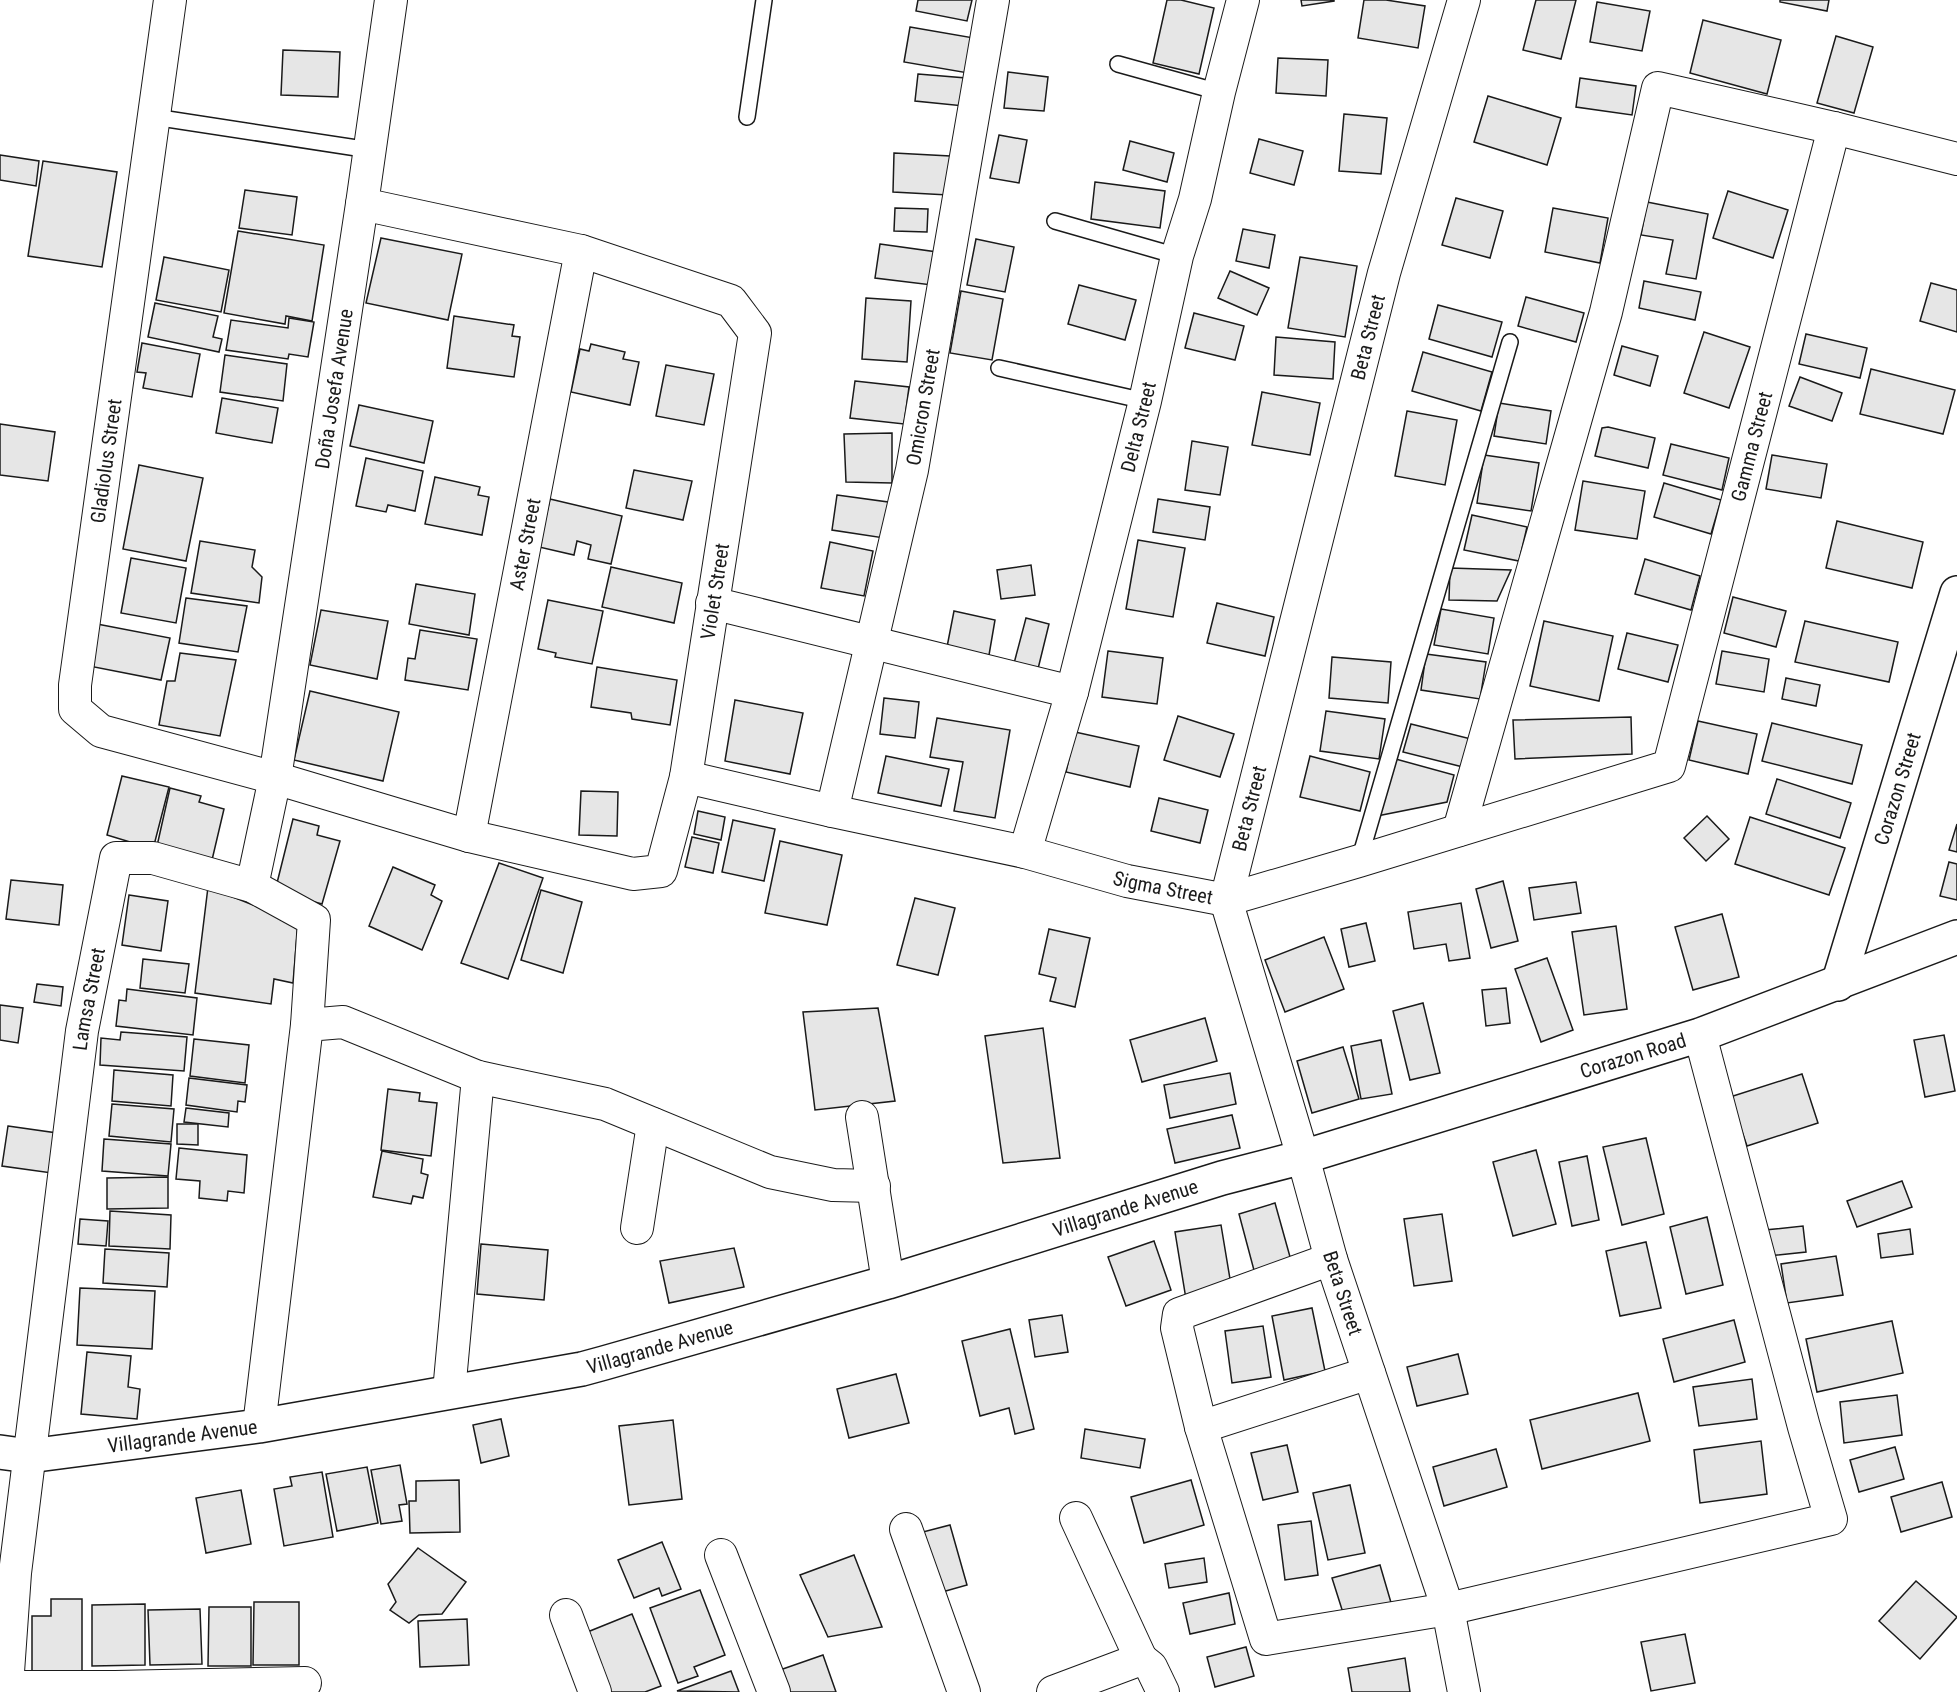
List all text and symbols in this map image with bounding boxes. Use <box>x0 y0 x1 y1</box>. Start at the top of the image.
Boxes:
street label: Beta Street <box>1346 292 1390 382</box>
street label: Doña Josefa Avenue <box>310 307 358 471</box>
street label: Omicron Street <box>901 347 945 467</box>
street label: Delta Street <box>1116 379 1161 475</box>
street label: Gamma Street <box>1726 389 1777 504</box>
street label: Gladiolus Street <box>85 397 127 525</box>
street label: Aster Street <box>504 496 545 592</box>
street label: Violet Street <box>696 541 734 641</box>
street label: Corazon Street <box>1869 730 1926 848</box>
street label: Beta Street <box>1227 763 1271 854</box>
street label: Sigma Street <box>1110 866 1215 909</box>
street label: Lamsa Street <box>68 945 110 1052</box>
street label: Corazon Road <box>1577 1028 1689 1083</box>
street label: Villagrande Avenue <box>1050 1174 1201 1242</box>
street label: Beta Street <box>1318 1248 1368 1338</box>
street label: Villagrande Avenue <box>584 1315 736 1379</box>
street label: Villagrande Avenue <box>106 1414 259 1458</box>

